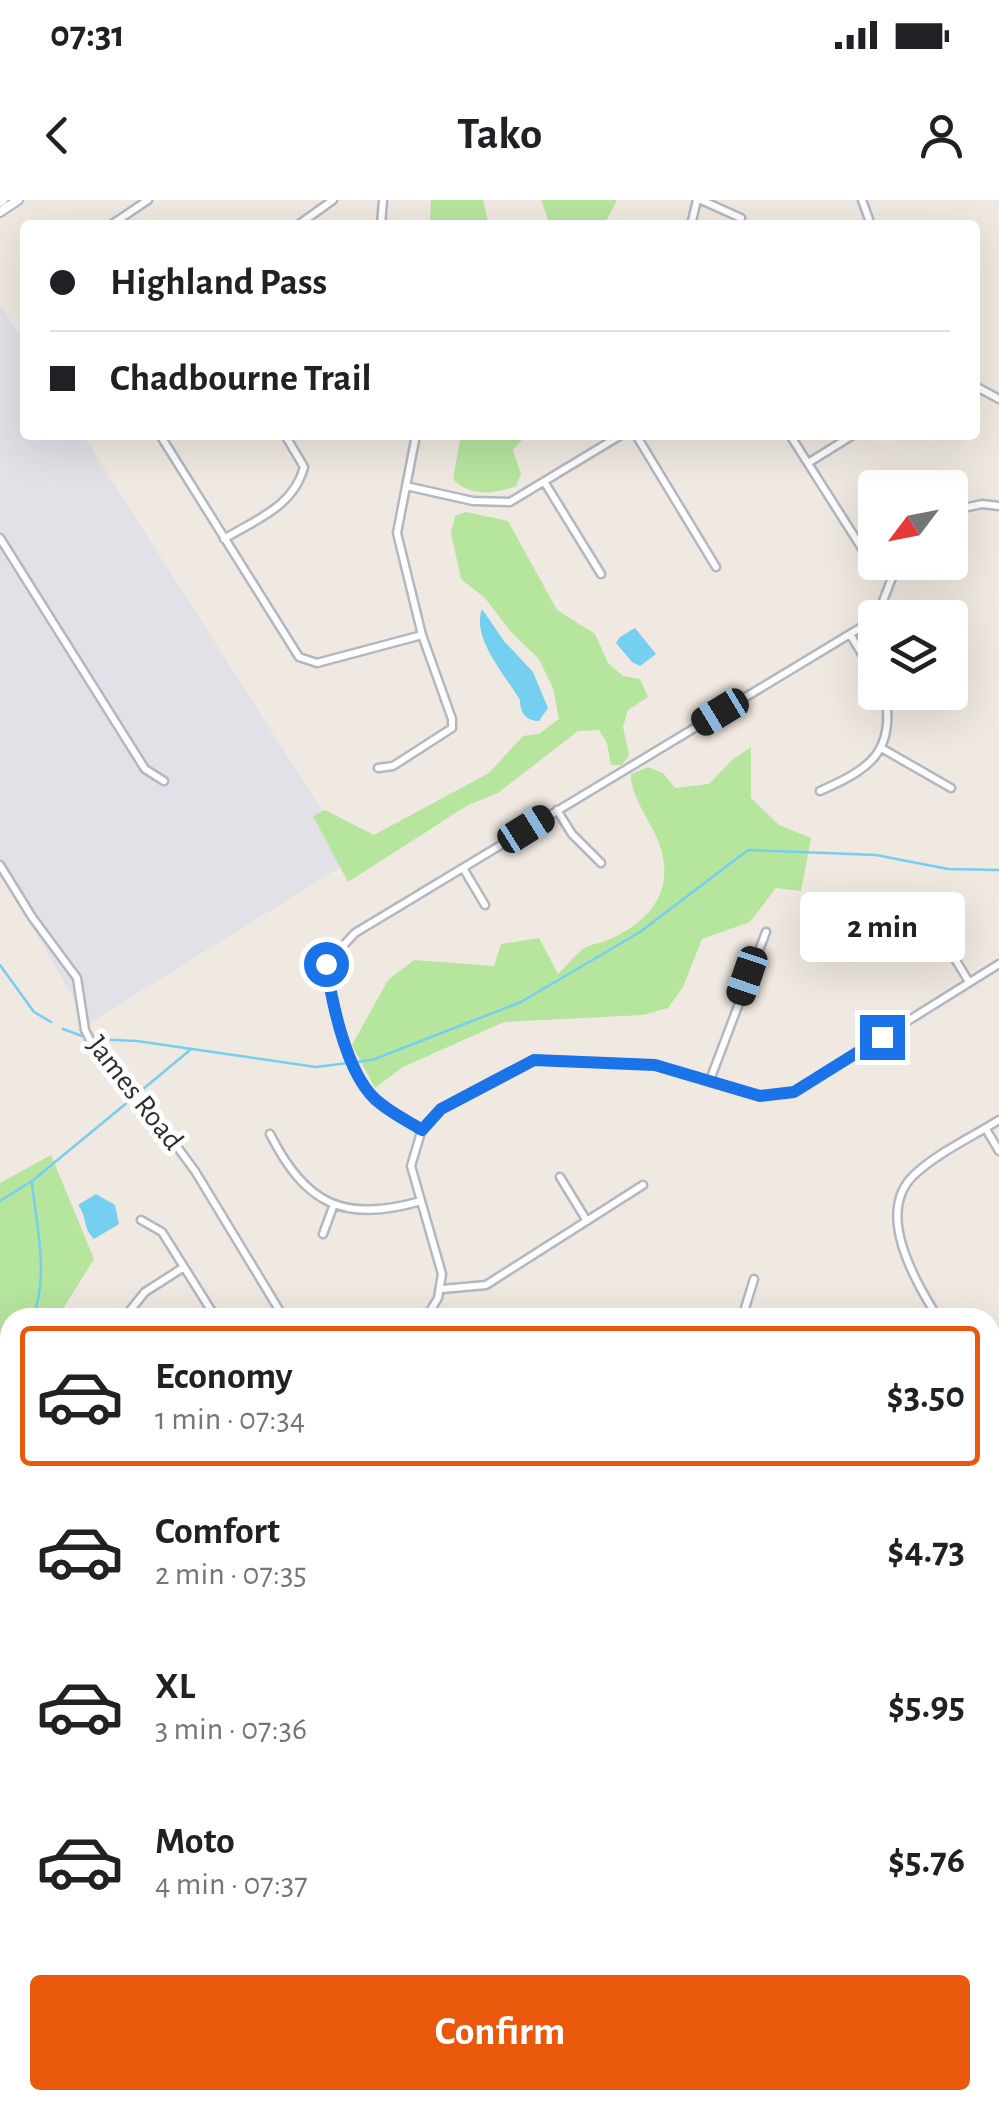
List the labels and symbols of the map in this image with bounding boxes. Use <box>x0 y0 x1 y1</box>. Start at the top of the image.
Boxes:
north arrow <box>858 470 968 580</box>
car <box>687 684 753 740</box>
car <box>493 800 559 858</box>
callout: 2 min <box>800 892 964 962</box>
route start <box>304 942 349 987</box>
car <box>723 943 771 1009</box>
route end <box>860 1015 905 1060</box>
street label: James Road <box>81 1030 189 1156</box>

